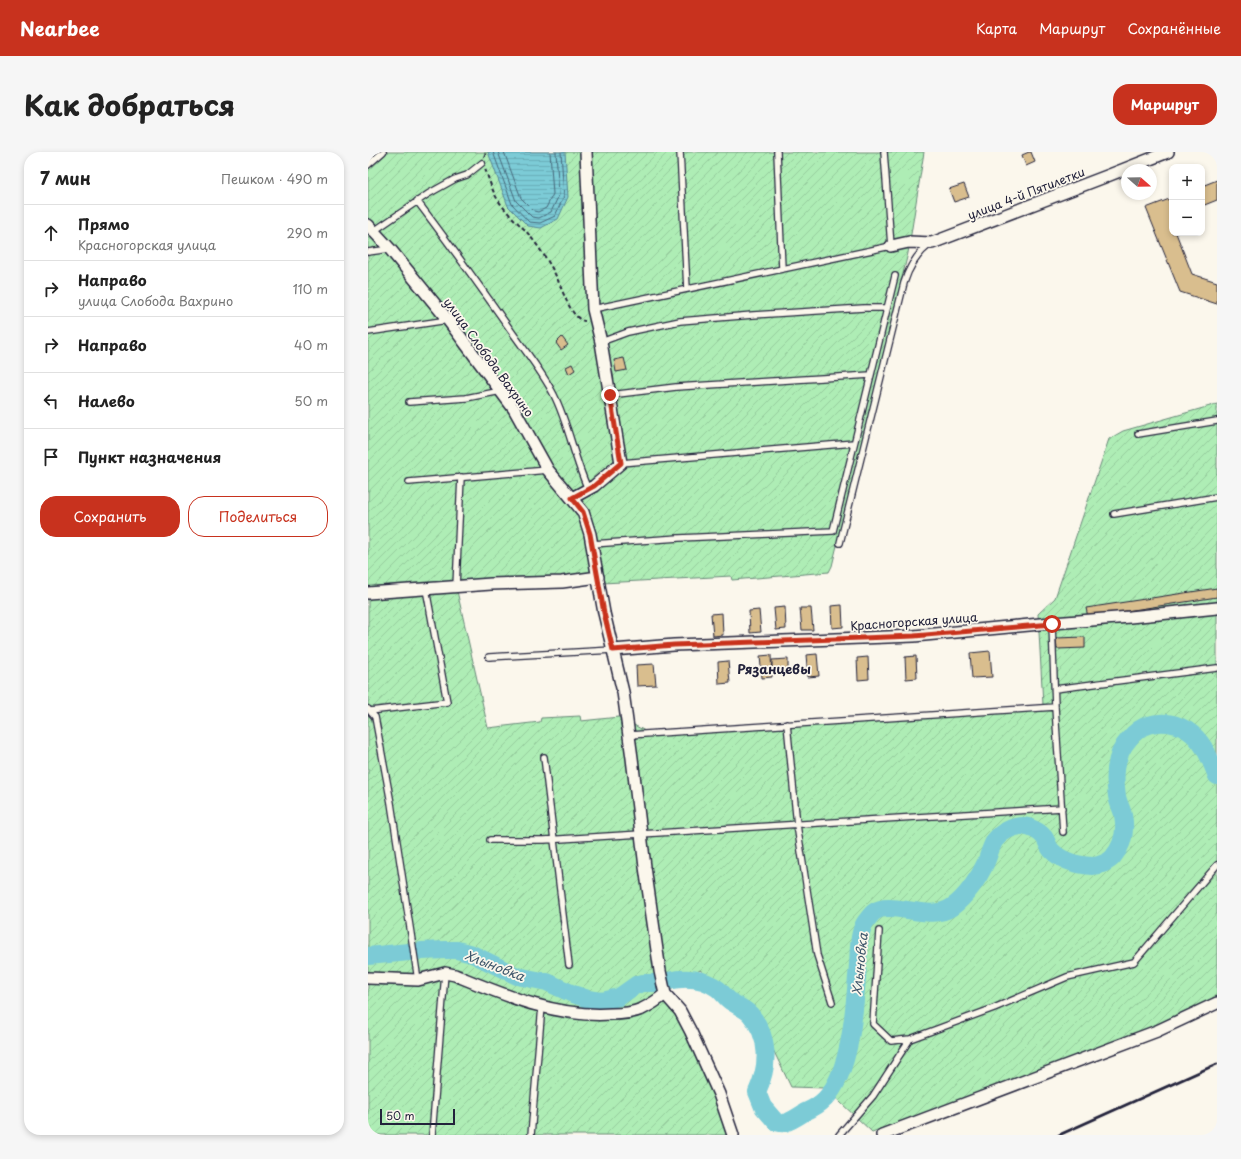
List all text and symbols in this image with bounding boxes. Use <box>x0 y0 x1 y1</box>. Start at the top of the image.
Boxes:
text: Nearbee <box>20 14 100 42</box>
text: Карта <box>976 18 1017 39</box>
text: Маршрут <box>1039 18 1105 39</box>
text: Сохранённые <box>1127 18 1221 39</box>
text: Как добраться <box>24 83 235 126</box>
button: Маршрут <box>1113 84 1217 125</box>
street label: улица 4-й Пятилетки <box>965 162 1087 224</box>
north arrow <box>1121 164 1157 200</box>
map controls <box>1169 164 1205 236</box>
button: + <box>1169 164 1205 200</box>
text: 7 мин <box>40 165 91 191</box>
text: Пешком · 490 m <box>221 169 328 188</box>
button: − <box>1169 200 1205 236</box>
text: Прямо <box>78 212 129 235</box>
icon: ahead <box>40 222 62 244</box>
text: 290 m <box>287 223 328 242</box>
text: Красногорская улица <box>78 235 216 254</box>
text: Направо <box>78 268 147 291</box>
icon: right <box>40 278 62 300</box>
text: 110 m <box>293 279 328 298</box>
text: улица Слобода Вахрино <box>78 291 233 310</box>
street label: улица Слобода Вахрино <box>440 294 539 421</box>
text: Направо <box>78 333 147 356</box>
icon: right <box>40 334 62 356</box>
text: 40 m <box>294 335 328 354</box>
route end <box>601 386 619 404</box>
text: Налево <box>78 389 135 412</box>
icon: left <box>40 390 62 412</box>
text: 50 m <box>294 391 328 410</box>
text: Пункт назначения <box>78 445 221 468</box>
icon: arrive <box>40 446 62 468</box>
button: Сохранить <box>40 496 180 537</box>
button: Поделиться <box>188 496 328 537</box>
street label: Красногорская улица <box>850 608 979 634</box>
route start <box>1043 615 1061 633</box>
district label: Рязанцевы <box>737 659 811 678</box>
water label: Хлыновка <box>846 931 872 996</box>
water label: Хлыновка <box>462 945 528 985</box>
scale bar <box>380 1107 455 1126</box>
text: 50 m <box>386 1107 415 1124</box>

